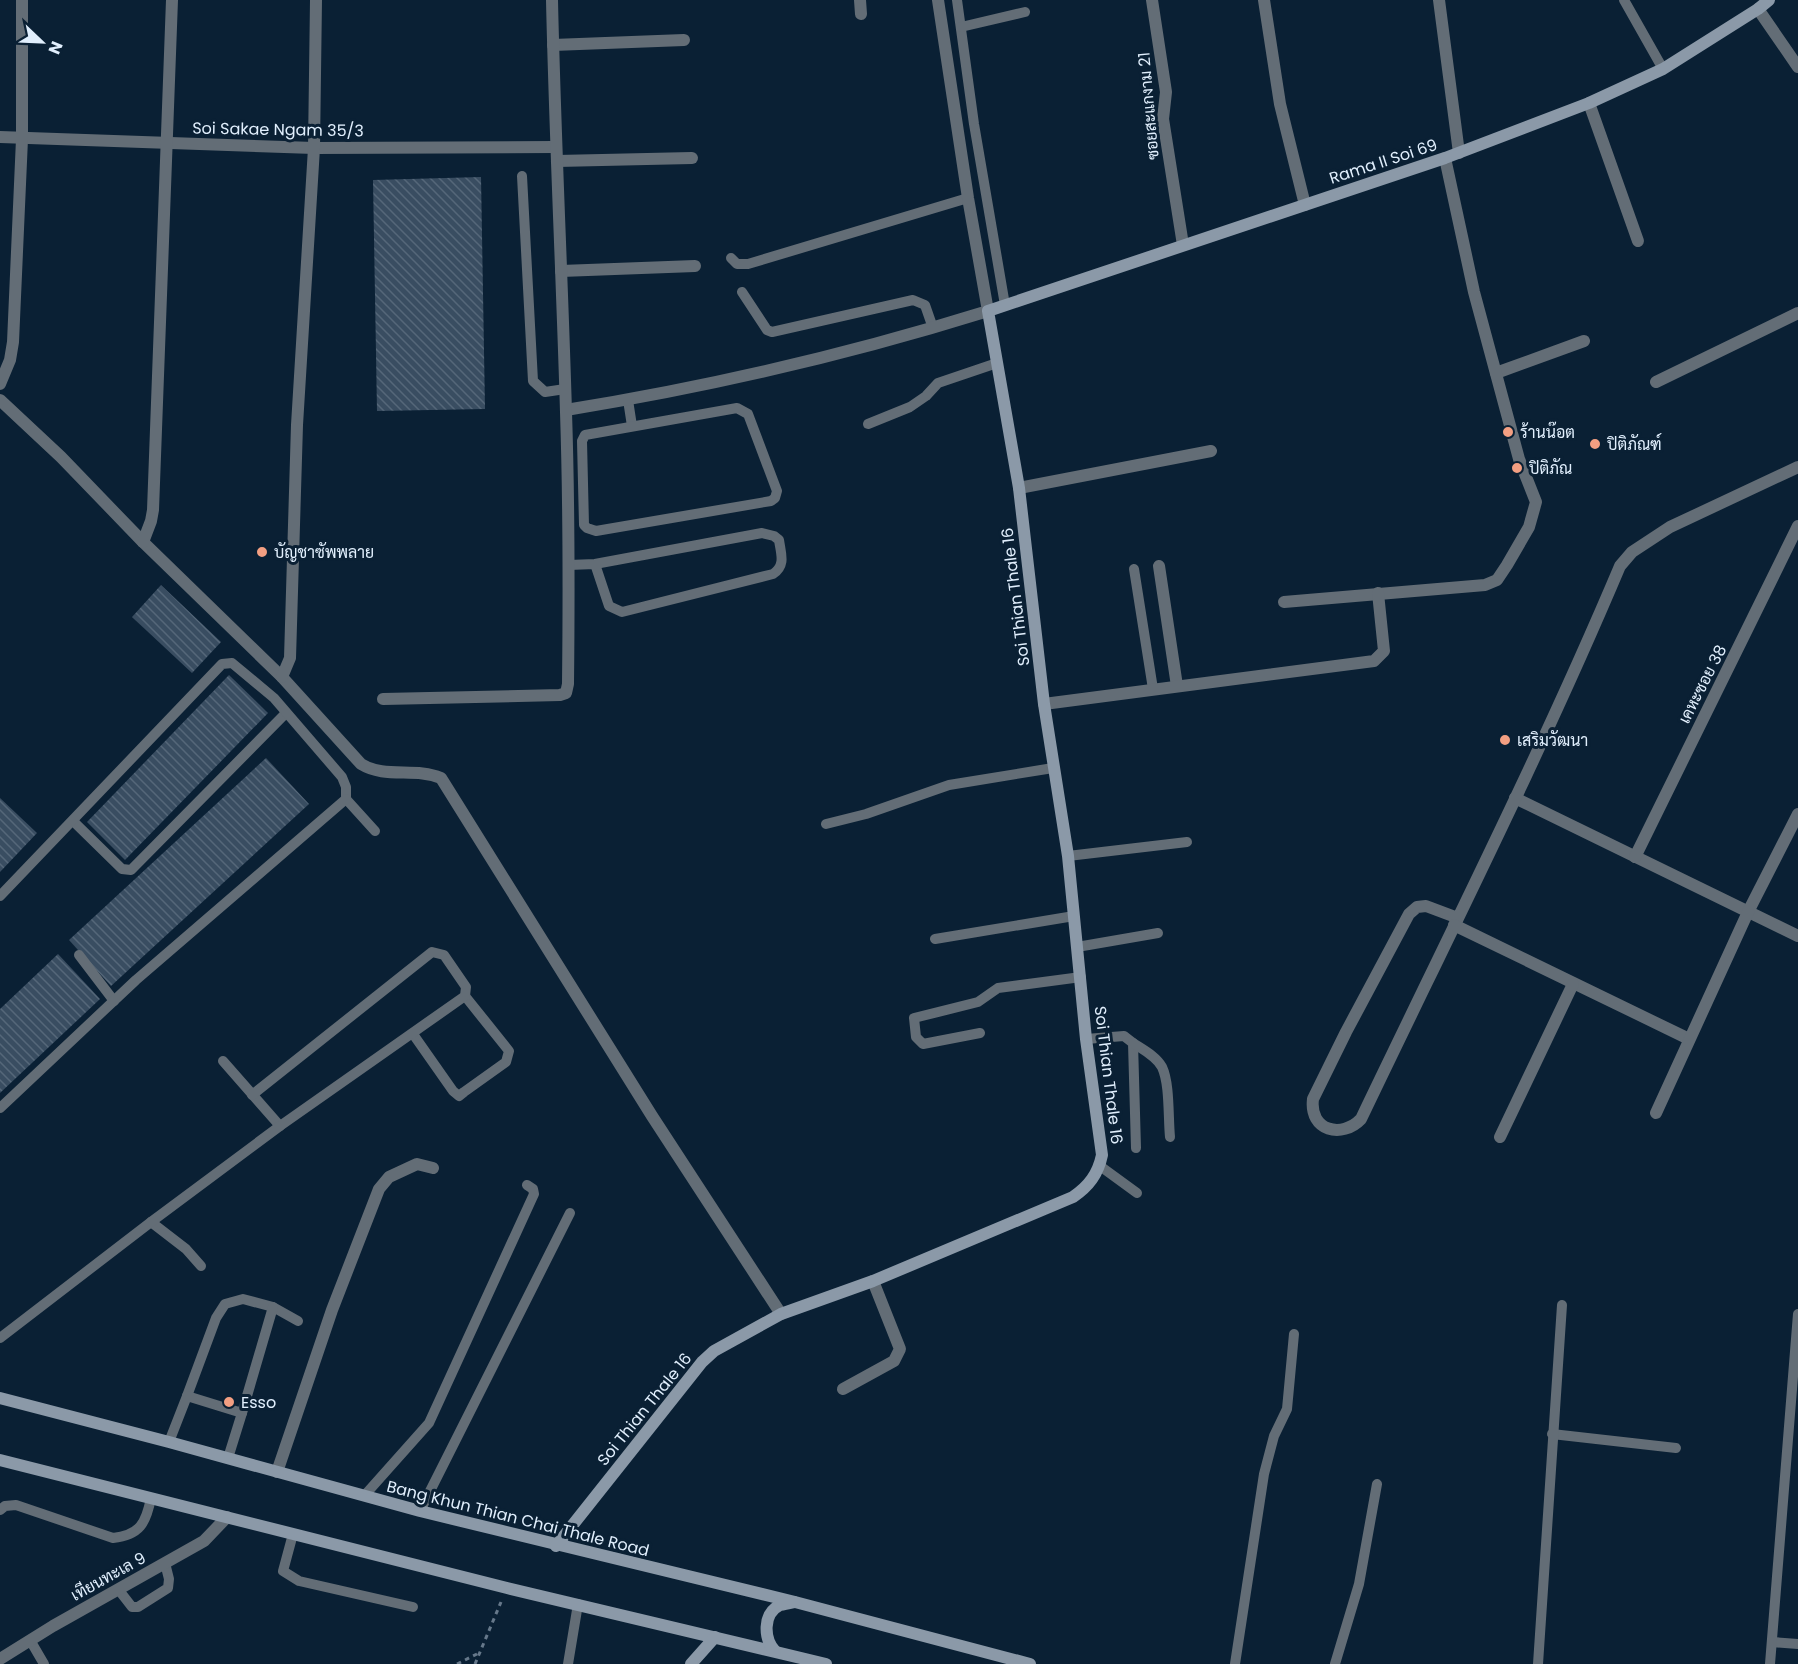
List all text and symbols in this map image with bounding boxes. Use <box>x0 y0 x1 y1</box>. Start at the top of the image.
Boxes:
north arrow <box>12 12 72 72</box>
text: N <box>42 38 68 58</box>
street label: ซอยสะแกงาม 21 <box>1132 51 1165 161</box>
street label: Soi Sakae Ngam 35/3 <box>192 117 364 142</box>
street label: Rama II Soi 69 <box>1326 133 1440 190</box>
place label: ร้านน๊อต <box>1520 421 1575 444</box>
marker: ร้านน๊อต <box>1501 425 1515 439</box>
place label: ปิติภัณฑ์ <box>1606 432 1662 456</box>
marker: ปิติภัณฑ์ <box>1588 437 1602 451</box>
place label: ปิติภัณ <box>1528 457 1572 480</box>
marker: ปิติภัณ <box>1510 461 1524 475</box>
street label: Soi Thian Thale 16 <box>996 526 1035 667</box>
place label: บัญชาซัพพลาย <box>274 541 374 564</box>
marker: บัญชาซัพพลาย <box>255 545 269 559</box>
street label: เคหะซอย 38 <box>1673 641 1732 728</box>
place label: เสริมวัฒนา <box>1517 729 1588 752</box>
marker: เสริมวัฒนา <box>1498 733 1512 747</box>
street label: Soi Thian Thale 16 <box>1089 1005 1128 1146</box>
street label: Soi Thian Thale 16 <box>592 1348 697 1471</box>
place label: Esso <box>241 1391 276 1414</box>
marker: Esso <box>222 1395 236 1409</box>
street label: Bang Khun Thian Chai Thale Road <box>384 1475 652 1562</box>
street label: เทียนทะเล 9 <box>67 1546 150 1606</box>

